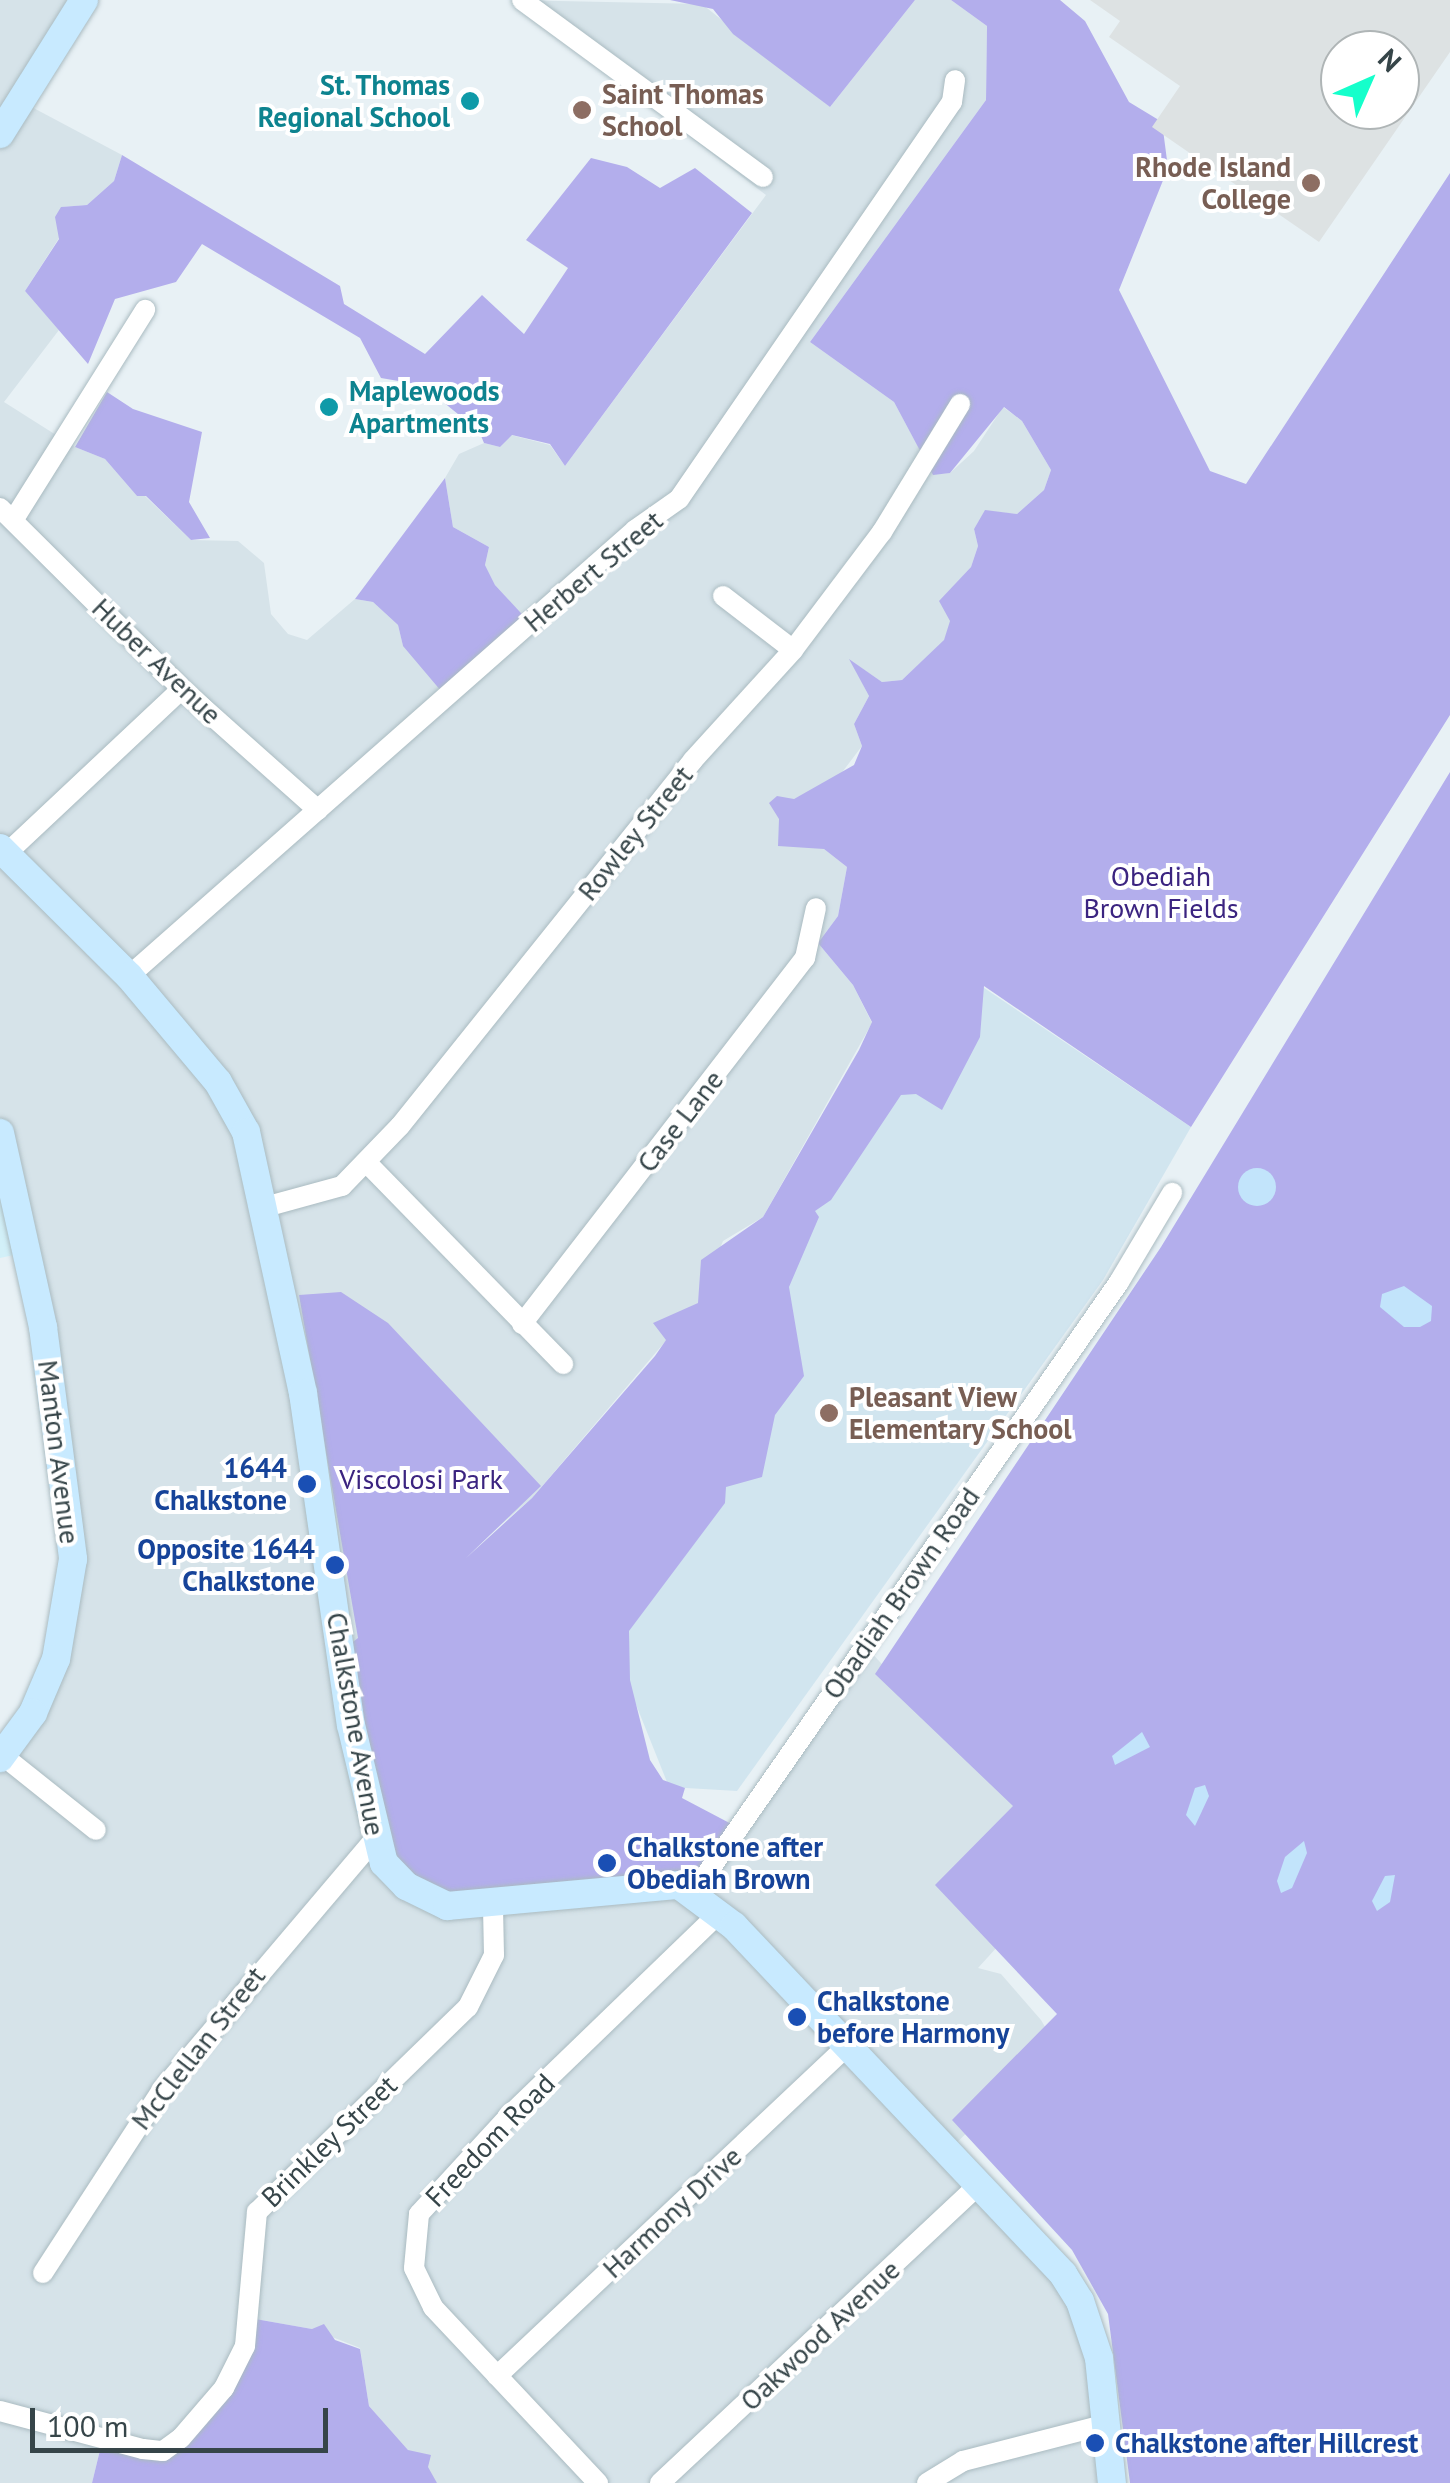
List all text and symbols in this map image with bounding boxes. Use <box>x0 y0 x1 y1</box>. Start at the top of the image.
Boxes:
north arrow <box>1320 30 1420 130</box>
text: N <box>1371 40 1410 79</box>
place label: St. Thomas Regional School <box>258 68 450 134</box>
place label: Saint Thomas School <box>602 77 765 143</box>
marker: St. Thomas Regional School <box>459 90 481 112</box>
marker: Saint Thomas School <box>571 99 593 121</box>
place label: Rhode Island College <box>1135 150 1291 216</box>
marker: Rhode Island College <box>1300 172 1322 194</box>
place label: Maplewoods Apartments <box>349 374 500 440</box>
marker: Maplewoods Apartments <box>318 396 340 418</box>
street label: Herbert Street <box>517 503 669 639</box>
street label: Huber Avenue <box>85 591 229 731</box>
street label: Rowley Street <box>570 759 700 907</box>
park label: Obediah Brown Fields <box>1083 859 1239 925</box>
street label: Case Lane <box>630 1063 730 1179</box>
street label: Manton Avenue <box>31 1358 87 1546</box>
place label: Pleasant View Elementary School <box>849 1380 1073 1446</box>
marker: Pleasant View Elementary School <box>818 1402 840 1424</box>
place label: 1644 Chalkstone <box>154 1451 287 1517</box>
park label: Viscolosi Park <box>339 1462 503 1496</box>
marker: 1644 Chalkstone <box>296 1473 318 1495</box>
street label: Obadiah Brown Road <box>815 1481 987 1705</box>
place label: Opposite 1644 Chalkstone <box>137 1532 315 1598</box>
marker: Opposite 1644 Chalkstone <box>324 1554 346 1576</box>
street label: Chalkstone Avenue <box>320 1609 392 1839</box>
place label: Chalkstone after Obediah Brown <box>627 1830 823 1896</box>
marker: Chalkstone after Obediah Brown <box>596 1852 618 1874</box>
street label: McClellan Street <box>124 1960 272 2136</box>
place label: Chalkstone before Harmony <box>817 1984 1009 2050</box>
marker: Chalkstone before Harmony <box>786 2006 808 2028</box>
street label: Freedom Road <box>418 2067 562 2213</box>
street label: Brinkley Street <box>254 2068 404 2214</box>
street label: Harmony Drive <box>595 2139 749 2285</box>
street label: Oakwood Avenue <box>733 2252 907 2418</box>
scale bar <box>35 2388 332 2450</box>
text: 100 m <box>47 2406 128 2445</box>
place label: Chalkstone after Hillcrest <box>1115 2426 1418 2460</box>
marker: Chalkstone after Hillcrest <box>1084 2432 1106 2454</box>

